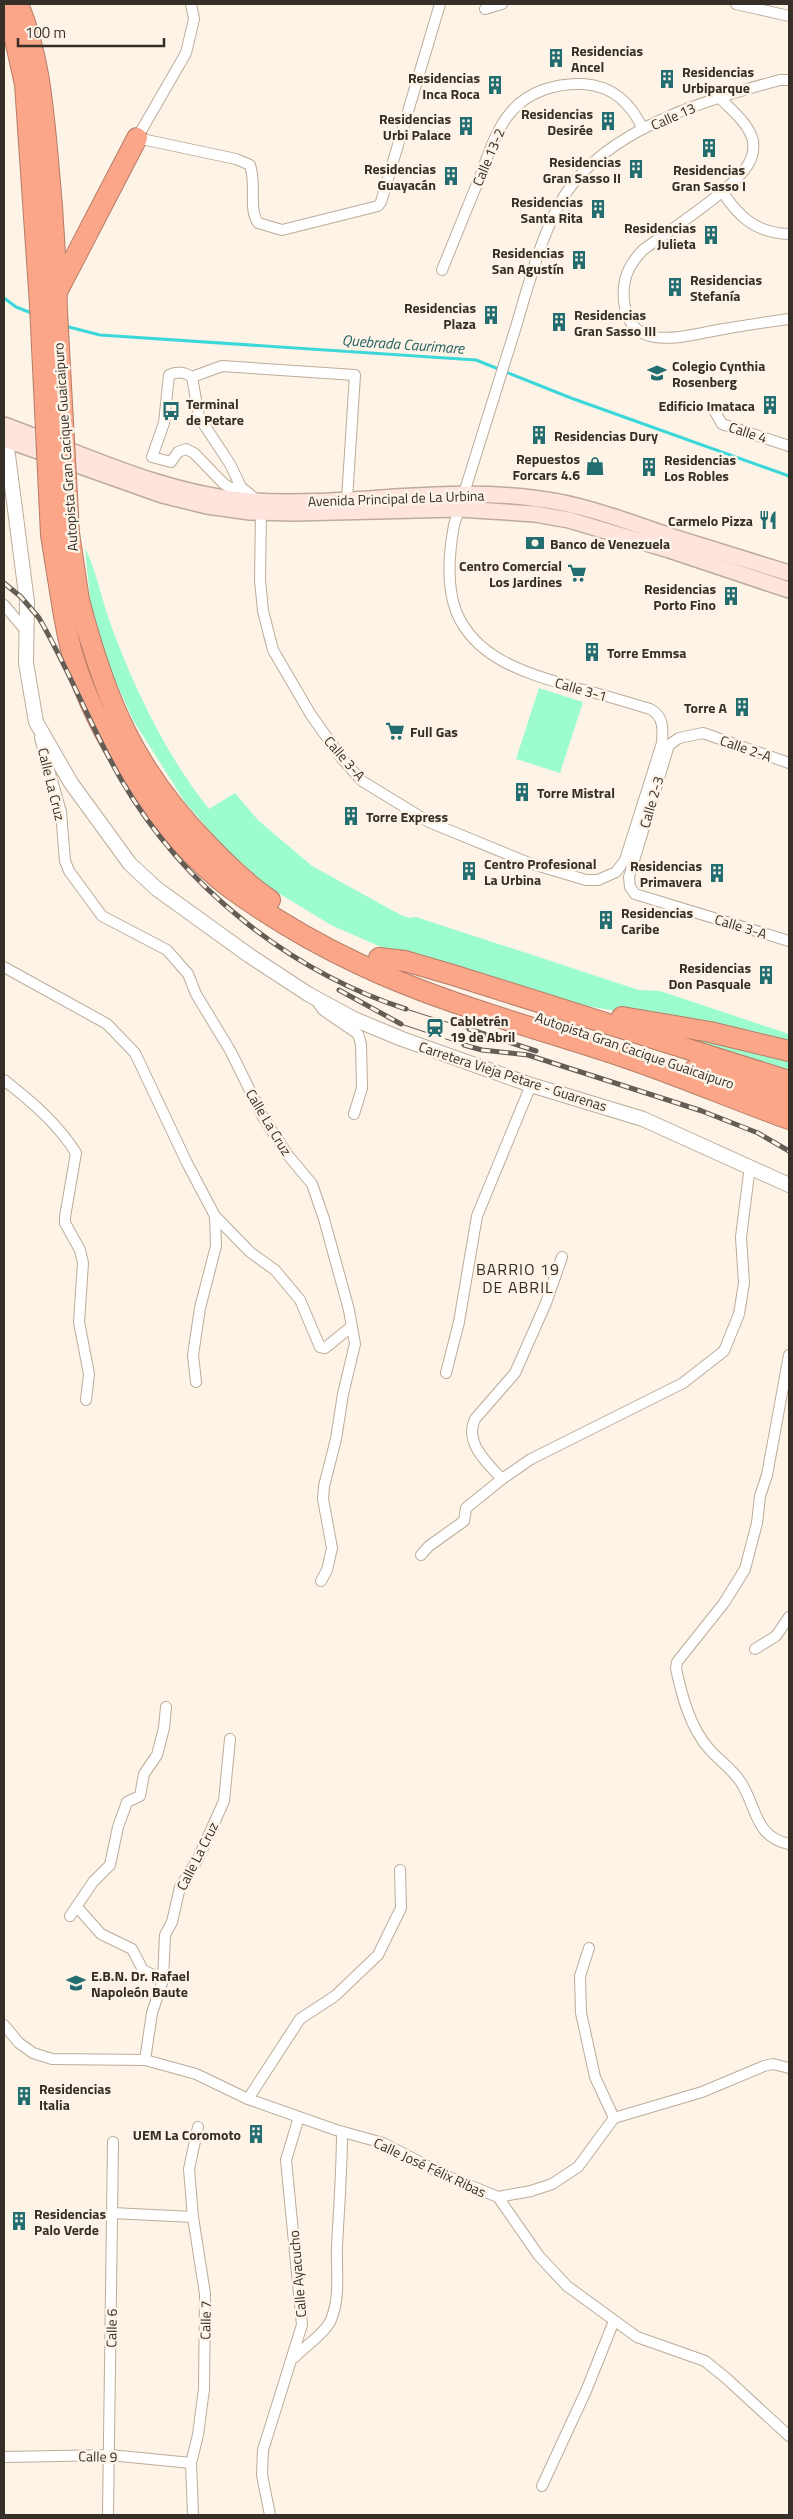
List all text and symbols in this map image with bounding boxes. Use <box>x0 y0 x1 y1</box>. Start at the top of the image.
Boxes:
scale bar <box>18 15 164 47</box>
text: 100 m <box>25 21 66 44</box>
place label: Residencias Ancel <box>571 40 644 77</box>
building icon: Residencias Ancel <box>545 47 567 69</box>
place label: Residencias Urbiparque <box>682 61 755 98</box>
place label: Residencias Inca Roca <box>408 67 480 104</box>
building icon: Residencias Urbiparque <box>656 68 678 90</box>
building icon: Residencias Inca Roca <box>484 74 506 96</box>
street label: Calle 13 <box>647 97 699 135</box>
place label: Residencias Desirée <box>521 103 593 140</box>
place label: Residencias Urbi Palace <box>379 108 451 145</box>
building icon: Residencias Desirée <box>597 110 619 132</box>
building icon: Residencias Urbi Palace <box>455 115 477 137</box>
street label: Calle 13-2 <box>466 125 510 189</box>
building icon: Residencias Gran Sasso I <box>698 137 720 159</box>
place label: Residencias Gran Sasso II <box>543 151 621 188</box>
place label: Residencias Guayacán <box>364 158 436 195</box>
building icon: Residencias Gran Sasso II <box>625 158 647 180</box>
place label: Residencias Gran Sasso I <box>672 159 746 196</box>
building icon: Residencias Guayacán <box>440 165 462 187</box>
place label: Residencias Santa Rita <box>511 191 583 228</box>
building icon: Residencias Santa Rita <box>587 198 609 220</box>
place label: Residencias Julieta <box>624 217 696 254</box>
building icon: Residencias Julieta <box>700 224 722 246</box>
place label: Residencias San Agustín <box>492 242 564 279</box>
building icon: Residencias San Agustín <box>568 249 590 271</box>
place label: Residencias Stefanía <box>690 269 763 306</box>
building icon: Residencias Stefanía <box>664 276 686 298</box>
place label: Residencias Plaza <box>404 297 476 334</box>
building icon: Residencias Plaza <box>480 304 502 326</box>
place label: Residencias Gran Sasso III <box>574 304 656 341</box>
building icon: Residencias Gran Sasso III <box>548 311 570 333</box>
water label: Quebrada Caurimare <box>341 328 466 360</box>
street label: Autopista Gran Cacique Guaicaipuro <box>47 342 83 552</box>
place label: Colegio Cynthia Rosenberg <box>672 355 765 392</box>
school or university icon: Colegio Cynthia Rosenberg <box>646 362 668 384</box>
place label: Terminal de Petare <box>186 393 244 430</box>
building icon: Edificio Imataca <box>759 394 781 416</box>
place label: Edificio Imataca <box>658 395 755 416</box>
bus stop icon: Terminal de Petare <box>160 400 182 422</box>
street label: Calle 4 <box>726 416 770 448</box>
building icon: Residencias Dury <box>528 424 550 446</box>
place label: Residencias Dury <box>554 425 658 446</box>
place label: Repuestos Forcars 4.6 <box>513 448 580 485</box>
place label: Residencias Los Robles <box>664 449 737 486</box>
shop icon: Repuestos Forcars 4.6 <box>584 455 606 477</box>
building icon: Residencias Los Robles <box>638 456 660 478</box>
street label: Avenida Principal de La Urbina <box>307 484 485 512</box>
restaurant icon: Carmelo Pizza <box>757 509 779 531</box>
place label: Carmelo Pizza <box>668 510 753 531</box>
bank icon: Banco de Venezuela <box>524 532 546 554</box>
place label: Banco de Venezuela <box>550 533 670 554</box>
place label: Centro Comercial Los Jardines <box>459 555 562 592</box>
supermarket icon: Centro Comercial Los Jardines <box>566 562 588 584</box>
place label: Residencias Porto Fino <box>644 578 716 615</box>
building icon: Residencias Porto Fino <box>720 585 742 607</box>
building icon: Torre Emmsa <box>581 641 603 663</box>
place label: Torre Emmsa <box>607 642 687 663</box>
street label: Calle 3-1 <box>553 672 609 706</box>
building icon: Torre A <box>731 696 753 718</box>
place label: Torre A <box>684 697 728 718</box>
supermarket icon: Full Gas <box>384 720 406 742</box>
place label: Full Gas <box>410 721 458 742</box>
street label: Calle 2-A <box>717 729 775 767</box>
street label: Calle 3-A <box>320 731 371 786</box>
street label: Calle La Cruz <box>33 745 71 823</box>
street label: Calle 2-3 <box>634 774 668 830</box>
building icon: Torre Mistral <box>511 781 533 803</box>
place label: Torre Mistral <box>537 782 615 803</box>
building icon: Torre Express <box>340 805 362 827</box>
place label: Torre Express <box>366 806 448 827</box>
place label: Centro Profesional La Urbina <box>484 853 597 890</box>
place label: Residencias Primavera <box>630 855 702 892</box>
building icon: Centro Profesional La Urbina <box>458 860 480 882</box>
building icon: Residencias Primavera <box>706 862 728 884</box>
place label: Residencias Caribe <box>621 902 694 939</box>
street label: Calle 3-A <box>712 908 770 944</box>
building icon: Residencias Caribe <box>595 909 617 931</box>
place label: Residencias Don Pasquale <box>668 957 751 994</box>
building icon: Residencias Don Pasquale <box>755 964 777 986</box>
street label: Autopista Gran Cacique Guaicaipuro <box>533 1006 737 1094</box>
place label: Cabletrén 19 de Abril <box>450 1010 515 1047</box>
station icon: Cabletrén 19 de Abril <box>424 1017 446 1039</box>
street label: Carretera Vieja Petare - Guarenas <box>416 1036 610 1116</box>
street label: Calle La Cruz <box>241 1085 297 1159</box>
district label: BARRIO 19 DE ABRIL <box>476 1257 560 1299</box>
street label: Calle La Cruz <box>171 1818 223 1894</box>
place label: E.B.N. Dr. Rafael Napoleón Baute <box>91 1965 190 2002</box>
school or university icon: E.B.N. Dr. Rafael Napoleón Baute <box>65 1972 87 1994</box>
place label: Residencias Italia <box>39 2078 112 2115</box>
building icon: Residencias Italia <box>13 2085 35 2107</box>
building icon: UEM La Coromoto <box>245 2123 267 2145</box>
place label: UEM La Coromoto <box>133 2124 241 2145</box>
street label: Calle José Félix Ribas <box>370 2132 490 2202</box>
place label: Residencias Palo Verde <box>34 2203 107 2240</box>
building icon: Residencias Palo Verde <box>8 2210 30 2232</box>
street label: Calle Ayacucho <box>283 2229 311 2319</box>
street label: Calle 7 <box>194 2300 216 2340</box>
street label: Calle 6 <box>100 2308 122 2348</box>
street label: Calle 9 <box>78 2445 118 2467</box>

